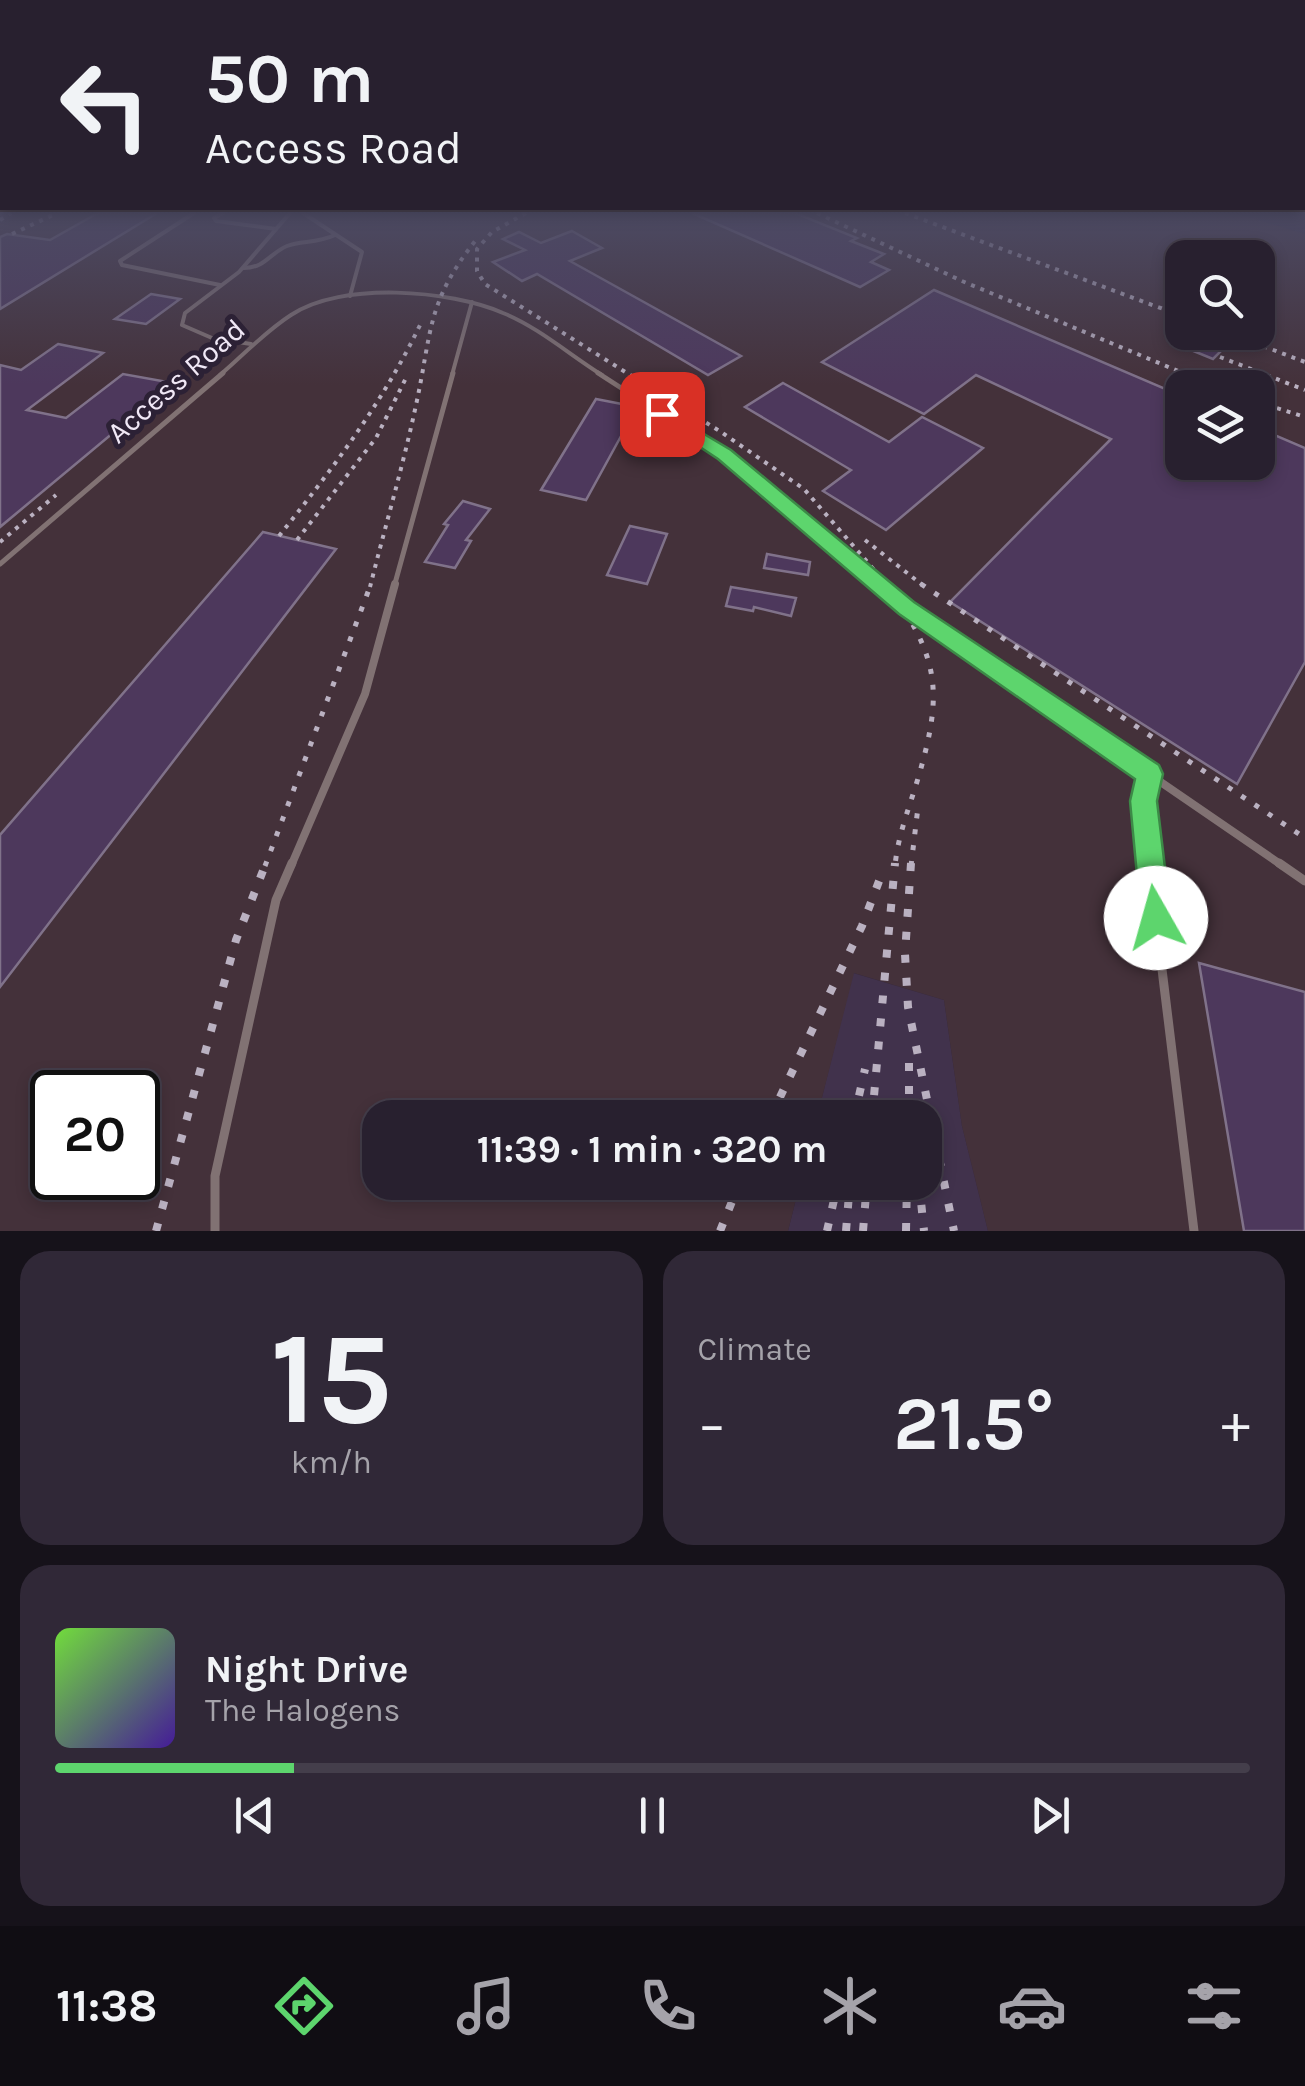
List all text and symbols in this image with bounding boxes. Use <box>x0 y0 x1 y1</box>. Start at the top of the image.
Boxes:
text: 50 m <box>205 38 374 120</box>
icon: left <box>40 40 170 170</box>
text: Access Road <box>205 122 462 174</box>
map controls <box>1165 240 1275 480</box>
button: search <box>1165 240 1275 350</box>
street label: Access Road <box>100 311 252 451</box>
button: layers <box>1165 370 1275 480</box>
pin <box>620 372 705 457</box>
icon: arrive <box>635 387 690 442</box>
position arrow <box>1104 866 1208 970</box>
speed limit sign: 20 <box>30 1070 160 1200</box>
text: 11:39 · 1 min · 320 m <box>477 1127 827 1172</box>
text: 15 <box>270 1303 392 1455</box>
text: Climate <box>698 1331 812 1368</box>
text: 21.5° <box>893 1380 1054 1468</box>
text: − <box>698 1392 726 1456</box>
text: + <box>1221 1392 1250 1456</box>
text: km/h <box>291 1444 372 1481</box>
text: Night Drive <box>205 1647 408 1692</box>
text: The Halogens <box>205 1692 400 1729</box>
icon: previous <box>227 1788 282 1843</box>
icon: pause <box>625 1788 680 1843</box>
icon: next <box>1023 1788 1078 1843</box>
icon: directions <box>269 1971 339 2041</box>
icon: music <box>451 1971 521 2041</box>
icon: phone <box>633 1971 703 2041</box>
icon: climate <box>815 1971 885 2041</box>
icon: car <box>997 1971 1067 2041</box>
icon: filters <box>1179 1971 1249 2041</box>
text: 11:38 <box>56 1980 157 2032</box>

